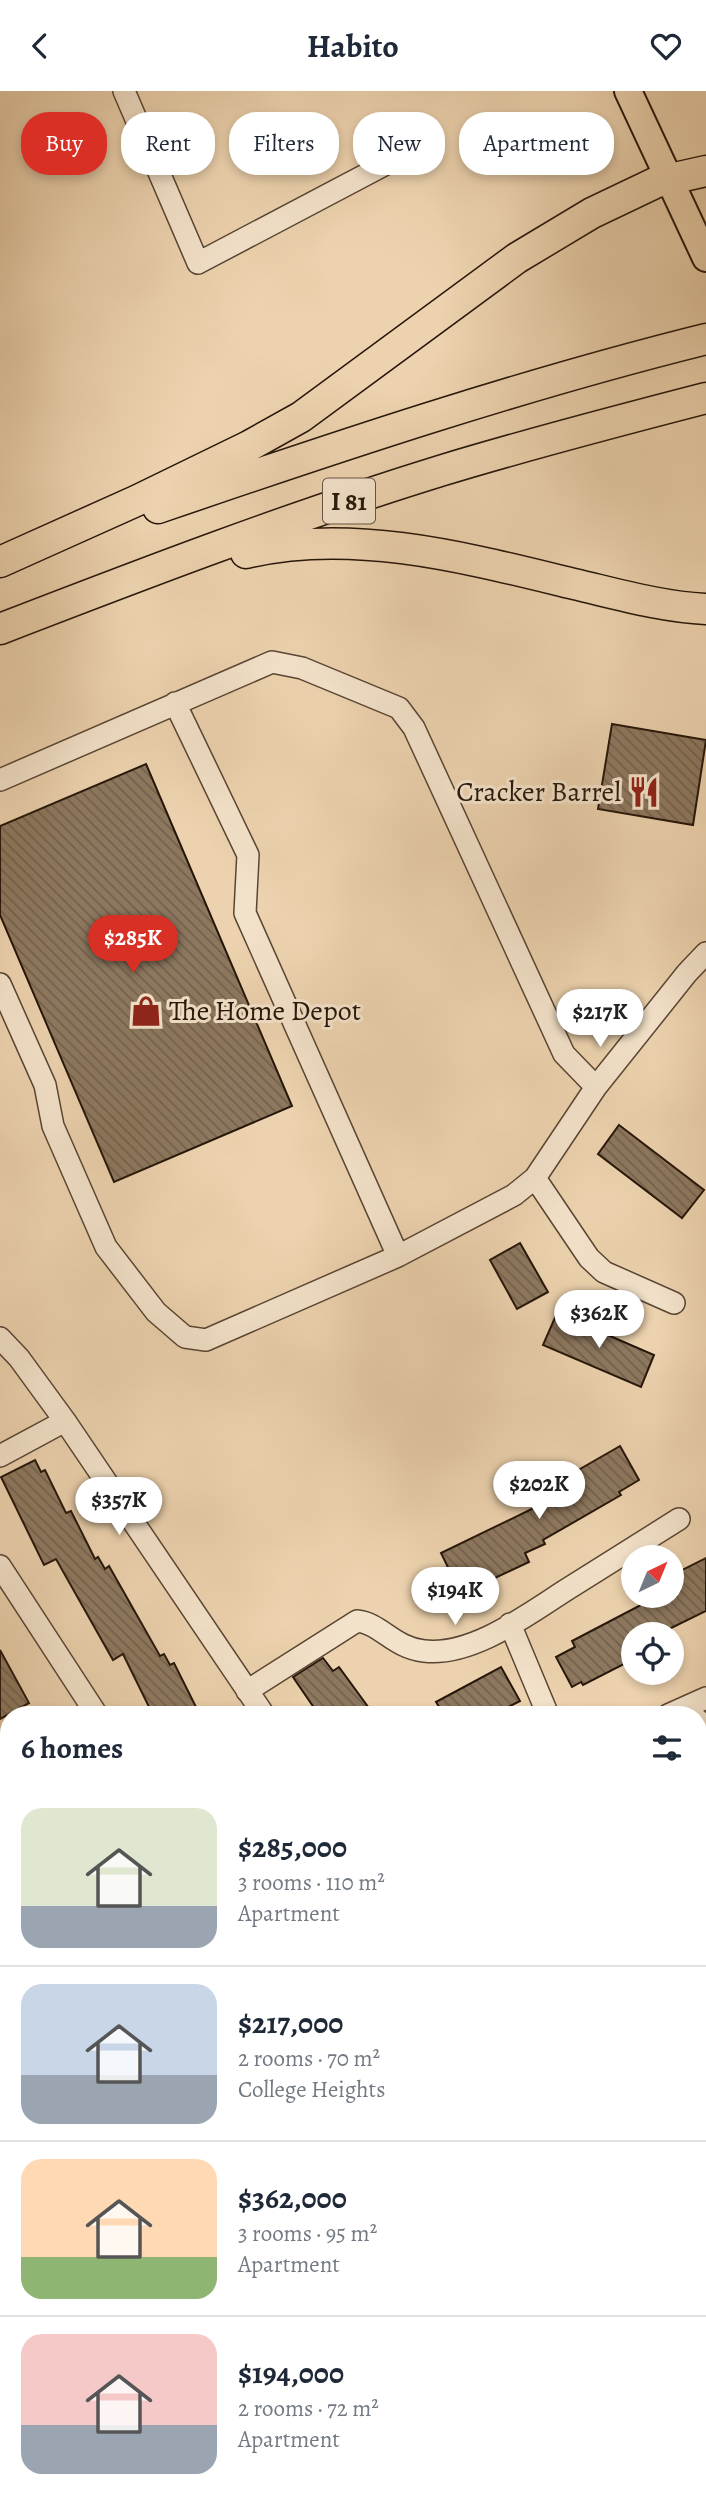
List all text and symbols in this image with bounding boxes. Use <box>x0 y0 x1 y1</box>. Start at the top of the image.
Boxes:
text: Habito <box>307 24 399 68</box>
icon: back <box>21 27 59 65</box>
icon: heart <box>647 27 685 65</box>
chip: Buy <box>21 112 107 175</box>
chip: Rent <box>121 112 215 175</box>
chip: Filters <box>229 112 339 175</box>
chip: New <box>353 112 445 175</box>
chip: Apartment <box>459 112 614 175</box>
road number: I 81 <box>323 479 375 523</box>
place label: Cracker Barrel <box>456 773 621 811</box>
restaurant icon: Cracker Barrel <box>627 775 661 809</box>
pin: $285K <box>84 915 182 975</box>
text: $285K <box>104 922 162 953</box>
pin: $217K <box>551 989 649 1049</box>
place label: The Home Depot <box>169 992 361 1030</box>
shop icon: The Home Depot <box>129 994 163 1028</box>
text: $217K <box>573 996 628 1027</box>
pin: $362K <box>550 1291 648 1350</box>
text: $362K <box>570 1297 628 1328</box>
pin: $202K <box>490 1461 588 1521</box>
text: $202K <box>509 1468 569 1499</box>
pin: $357K <box>70 1477 168 1537</box>
text: $357K <box>91 1484 147 1515</box>
north arrow <box>621 1545 684 1608</box>
map controls <box>621 1545 684 1685</box>
pin: $194K <box>406 1567 504 1627</box>
text: $194K <box>427 1574 483 1605</box>
button: locate <box>621 1622 684 1685</box>
text: 6 homes <box>21 1728 123 1768</box>
icon: filters <box>648 1729 686 1767</box>
text: $285,000 <box>238 1827 347 1867</box>
icon: home <box>77 1836 161 1920</box>
text: 3 rooms · 110 m² <box>238 1867 385 1898</box>
text: Apartment <box>238 1898 340 1929</box>
text: $217,000 <box>238 2003 343 2043</box>
icon: home <box>77 2012 161 2096</box>
text: 2 rooms · 70 m² <box>238 2043 380 2074</box>
text: College Heights <box>238 2074 385 2105</box>
text: $362,000 <box>238 2178 347 2218</box>
icon: home <box>77 2187 161 2271</box>
text: 3 rooms · 95 m² <box>238 2218 377 2249</box>
text: Apartment <box>238 2249 340 2280</box>
text: $194,000 <box>238 2353 344 2393</box>
icon: home <box>77 2362 161 2446</box>
text: 2 rooms · 72 m² <box>238 2393 379 2424</box>
text: Apartment <box>238 2424 340 2455</box>

